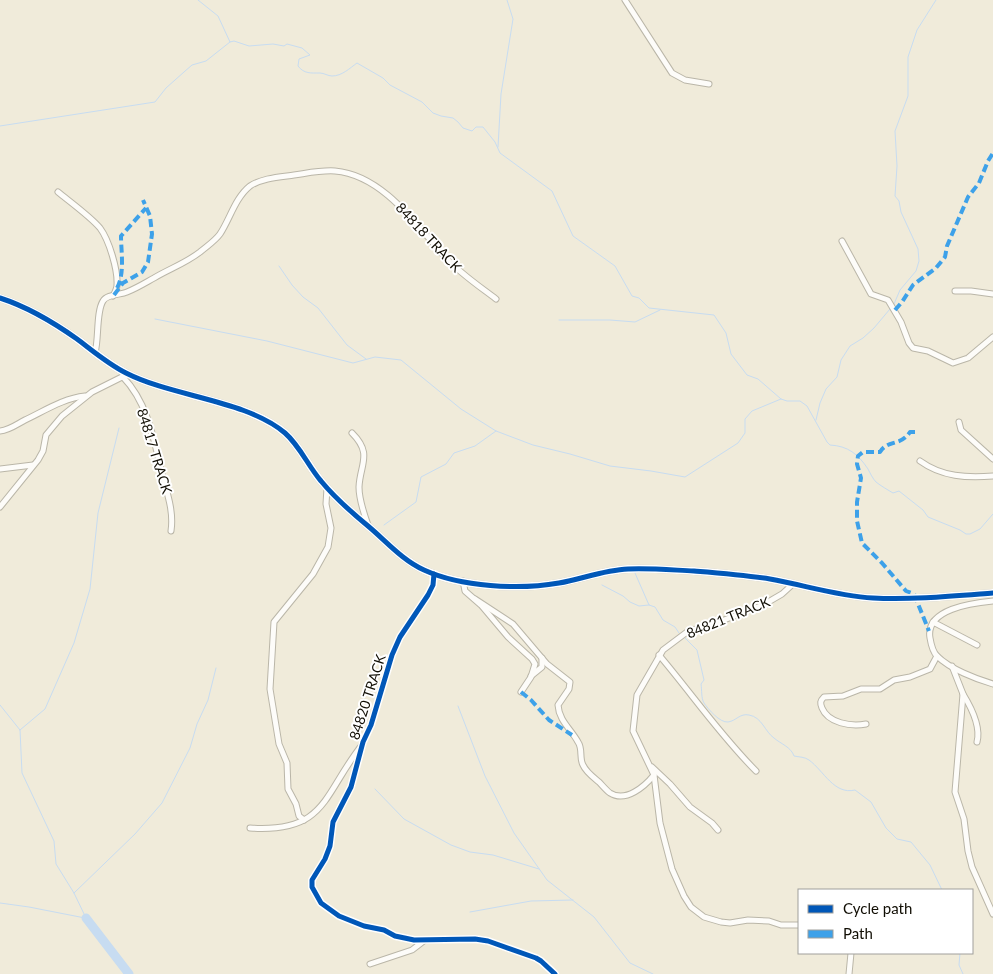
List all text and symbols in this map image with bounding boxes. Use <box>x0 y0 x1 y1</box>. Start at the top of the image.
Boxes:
street label: 84818 TRACK <box>393 199 466 276</box>
street label: 84817 TRACK <box>134 406 176 497</box>
street label: 84821 TRACK <box>684 592 773 641</box>
street label: 84820 TRACK <box>345 652 389 742</box>
legend <box>798 889 973 954</box>
text: Cycle path <box>843 899 912 917</box>
text: Path <box>843 924 873 942</box>

